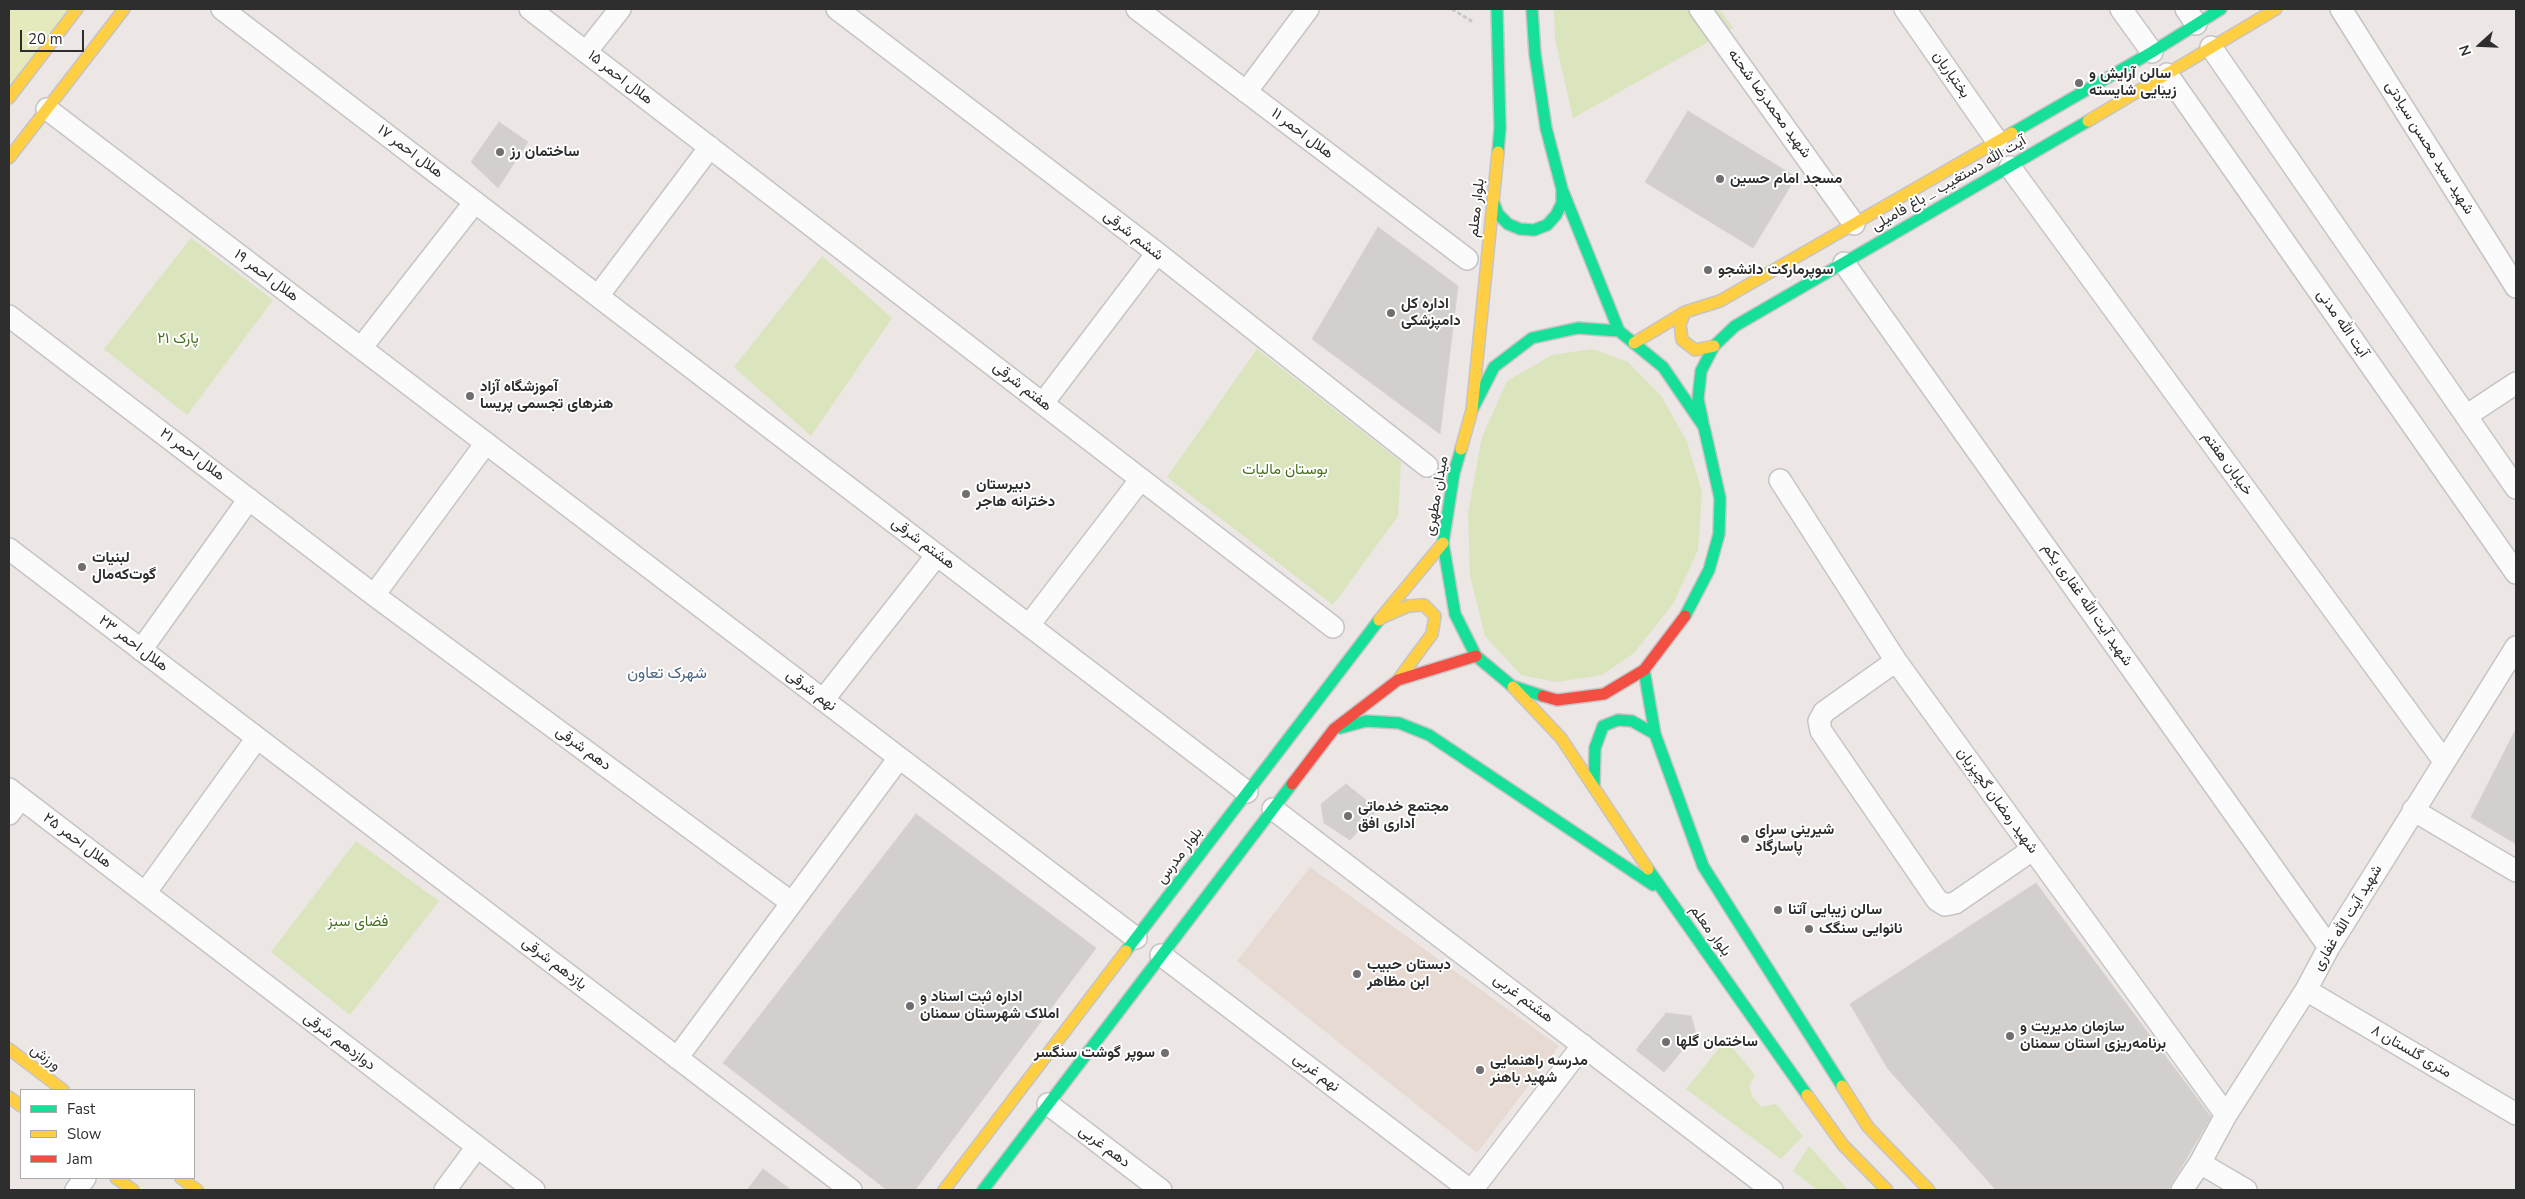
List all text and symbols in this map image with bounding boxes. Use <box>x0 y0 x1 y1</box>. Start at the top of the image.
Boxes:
scale bar <box>22 20 86 52</box>
north arrow <box>2455 20 2505 70</box>
text: 20 m <box>28 29 63 49</box>
text: N <box>2455 42 2476 58</box>
street label: شهید محمدرضا شحنه <box>1723 46 1815 162</box>
street label: هلال احمر ۱۵ <box>584 47 656 109</box>
street label: بختیاریان <box>1928 48 1974 102</box>
place label: سالن آرایش و زیبایی شایسته <box>2089 65 2177 100</box>
marker: سالن آرایش و زیبایی شایسته <box>2073 77 2085 89</box>
street label: شهید سید محسن سیادتی <box>2381 78 2477 218</box>
street label: هلال احمر ۱۱ <box>1267 105 1337 163</box>
street label: هلال احمر ۱۷ <box>373 121 447 183</box>
street label: آیت الله دستغیب _ باغ فامیلی <box>1868 132 2030 236</box>
place label: ساختمان رز <box>510 143 580 161</box>
marker: ساختمان رز <box>494 146 506 158</box>
place label: مسجد امام حسین <box>1730 170 1842 188</box>
marker: مسجد امام حسین <box>1714 173 1726 185</box>
street label: بلوار معلم <box>1465 178 1489 238</box>
street label: ششم شرقی <box>1099 207 1167 265</box>
street label: هلال احمر ۱۹ <box>230 246 302 306</box>
place label: سوپرمارکت دانشجو <box>1718 261 1834 279</box>
marker: سوپرمارکت دانشجو <box>1702 264 1714 276</box>
street label: آیت الله مدنی <box>2312 287 2372 361</box>
place label: اداره کل دامپزشکی <box>1401 295 1461 330</box>
marker: اداره کل دامپزشکی <box>1385 307 1397 319</box>
park label: پارک ۲۱ <box>157 330 199 348</box>
street label: هفتم شرقی <box>989 358 1055 416</box>
place label: آموزشگاه آزاد هنرهای تجسمی پریسا <box>480 378 613 413</box>
marker: آموزشگاه آزاد هنرهای تجسمی پریسا <box>464 390 476 402</box>
street label: هلال احمر ۲۱ <box>156 425 228 485</box>
street label: خیابان هفتم <box>2198 429 2256 499</box>
street label: میدان مطهری <box>1421 455 1453 537</box>
park label: بوستان مالیات <box>1242 461 1328 479</box>
place label: دبیرستان دخترانه هاجر <box>976 476 1055 511</box>
marker: دبیرستان دخترانه هاجر <box>960 488 972 500</box>
street label: هشتم شرقی <box>888 514 958 574</box>
street label: شهید آیت الله غفاری یکم <box>2038 540 2136 670</box>
place label: لبنیات گوت‌که‌مال <box>92 549 156 584</box>
marker: لبنیات گوت‌که‌مال <box>76 561 88 573</box>
street label: هلال احمر ۲۳ <box>95 612 171 676</box>
district label: شهرک تعاون <box>627 664 707 684</box>
street label: نهم شرقی <box>782 666 840 716</box>
street label: دهم شرقی <box>552 723 614 775</box>
street label: شهید رمضان گچپزیان <box>1952 744 2042 858</box>
place label: مجتمع خدماتی اداری افق <box>1358 798 1449 833</box>
street label: هلال احمر ۲۵ <box>39 809 115 873</box>
marker: مجتمع خدماتی اداری افق <box>1342 810 1354 822</box>
place label: شیرینی سرای پاسارگاد <box>1755 821 1834 856</box>
street label: بلوار مدرس <box>1153 824 1207 888</box>
marker: شیرینی سرای پاسارگاد <box>1739 833 1751 845</box>
street label: شهید آیت الله غفاری <box>2309 862 2387 974</box>
place label: سالن زیبایی آتنا <box>1788 901 1882 919</box>
street label: بلوار معلم <box>1685 902 1735 960</box>
marker: سالن زیبایی آتنا <box>1772 904 1784 916</box>
park label: فضای سبز <box>328 913 388 931</box>
place label: نانوایی سنگک <box>1819 920 1902 938</box>
marker: نانوایی سنگک <box>1803 923 1815 935</box>
street label: یازدهم شرقی <box>518 934 590 994</box>
place label: دبستان حبیب ابن مظاهر <box>1367 956 1451 991</box>
marker: دبستان حبیب ابن مظاهر <box>1351 968 1363 980</box>
street label: هشتم غربی <box>1489 971 1557 1027</box>
place label: اداره ثبت اسناد و املاک شهرستان سمنان <box>920 988 1059 1023</box>
marker: اداره ثبت اسناد و املاک شهرستان سمنان <box>904 1000 916 1012</box>
street label: دوازدهم شرقی <box>299 1009 379 1075</box>
place label: سازمان مدیریت و برنامه‌ریزی استان سمنان <box>2020 1018 2166 1053</box>
street label: ۸ متری گلستان <box>2367 1022 2455 1082</box>
marker: سازمان مدیریت و برنامه‌ریزی استان سمنان <box>2004 1030 2016 1042</box>
place label: ساختمان گلها <box>1676 1033 1758 1051</box>
marker: ساختمان گلها <box>1660 1036 1672 1048</box>
street label: ورزش <box>26 1041 64 1075</box>
place label: سوپر گوشت سنگسر <box>1034 1044 1155 1062</box>
marker: سوپر گوشت سنگسر <box>1159 1047 1171 1059</box>
street label: نهم غربی <box>1289 1050 1343 1096</box>
place label: مدرسه راهنمایی شهید باهنر <box>1490 1052 1588 1087</box>
marker: مدرسه راهنمایی شهید باهنر <box>1474 1064 1486 1076</box>
legend <box>20 1089 195 1179</box>
text: Fast <box>67 1099 95 1119</box>
street label: دهم غربی <box>1075 1122 1133 1172</box>
text: Slow <box>67 1124 101 1144</box>
text: Jam <box>67 1149 93 1169</box>

